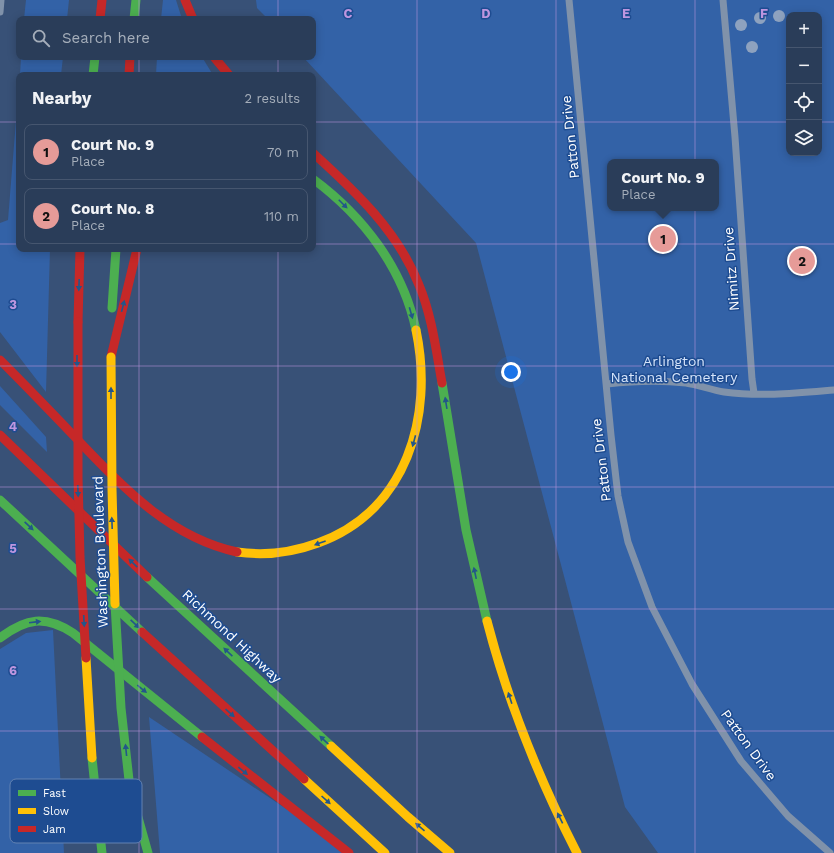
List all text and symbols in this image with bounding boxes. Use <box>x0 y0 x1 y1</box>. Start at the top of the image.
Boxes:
text: C <box>344 6 353 21</box>
text: D <box>481 6 491 21</box>
text: E <box>622 6 630 21</box>
text: F <box>760 6 768 21</box>
map controls <box>786 12 822 156</box>
button: + <box>786 12 822 48</box>
search box <box>16 16 316 60</box>
icon: search <box>30 27 52 49</box>
text: Search here <box>62 29 150 47</box>
button: − <box>786 48 822 84</box>
button: locate <box>786 84 822 120</box>
text: Nearby <box>32 88 91 108</box>
text: 2 results <box>245 91 300 106</box>
street label: Patton Drive <box>558 95 582 179</box>
button: layers <box>786 120 822 156</box>
text: Court No. 9 <box>71 136 154 154</box>
text: 1 <box>43 145 49 160</box>
text: 70 m <box>267 145 299 160</box>
text: Place <box>71 154 105 169</box>
popup <box>607 159 719 211</box>
text: Court No. 9 <box>621 169 705 187</box>
text: Place <box>621 187 655 202</box>
one-way arrow <box>338 199 348 209</box>
text: Court No. 8 <box>71 200 154 218</box>
text: 2 <box>42 209 50 224</box>
text: 110 m <box>264 209 299 224</box>
text: Place <box>71 218 105 233</box>
pin: 1 <box>650 224 676 254</box>
street label: Nimitz Drive <box>720 227 742 311</box>
pin: 2 <box>789 246 815 276</box>
one-way arrow <box>76 279 82 292</box>
text: 3 <box>9 297 17 312</box>
one-way arrow <box>121 300 127 312</box>
one-way arrow <box>408 307 414 319</box>
park label: Arlington National Cemetery <box>611 353 738 385</box>
one-way arrow <box>74 355 80 368</box>
your location <box>501 362 521 382</box>
one-way arrow <box>108 386 114 399</box>
one-way arrow <box>442 397 448 409</box>
street label: Patton Drive <box>588 417 614 503</box>
text: 4 <box>9 419 18 434</box>
one-way arrow <box>410 435 416 447</box>
street label: Washington Boulevard <box>89 476 111 628</box>
one-way arrow <box>75 485 82 497</box>
one-way arrow <box>108 517 115 529</box>
one-way arrow <box>24 521 34 531</box>
text: 5 <box>9 541 17 556</box>
one-way arrow <box>314 541 326 547</box>
one-way arrow <box>128 559 138 568</box>
one-way arrow <box>472 567 478 579</box>
street label: Richmond Highway <box>179 586 285 687</box>
one-way arrow <box>80 615 87 627</box>
one-way arrow <box>29 619 41 625</box>
one-way arrow <box>130 619 139 628</box>
one-way arrow <box>223 647 233 657</box>
text: 6 <box>9 663 17 678</box>
one-way arrow <box>137 684 148 693</box>
one-way arrow <box>507 691 513 703</box>
street label: Patton Drive <box>718 706 780 784</box>
one-way arrow <box>225 708 235 717</box>
one-way arrow <box>319 735 329 745</box>
one-way arrow <box>122 744 129 756</box>
one-way arrow <box>238 766 249 775</box>
legend <box>10 779 142 843</box>
text: Fast <box>43 787 66 800</box>
one-way arrow <box>321 795 331 805</box>
text: Slow <box>43 805 69 818</box>
one-way arrow <box>557 812 563 824</box>
text: Jam <box>43 823 66 836</box>
one-way arrow <box>415 823 425 832</box>

